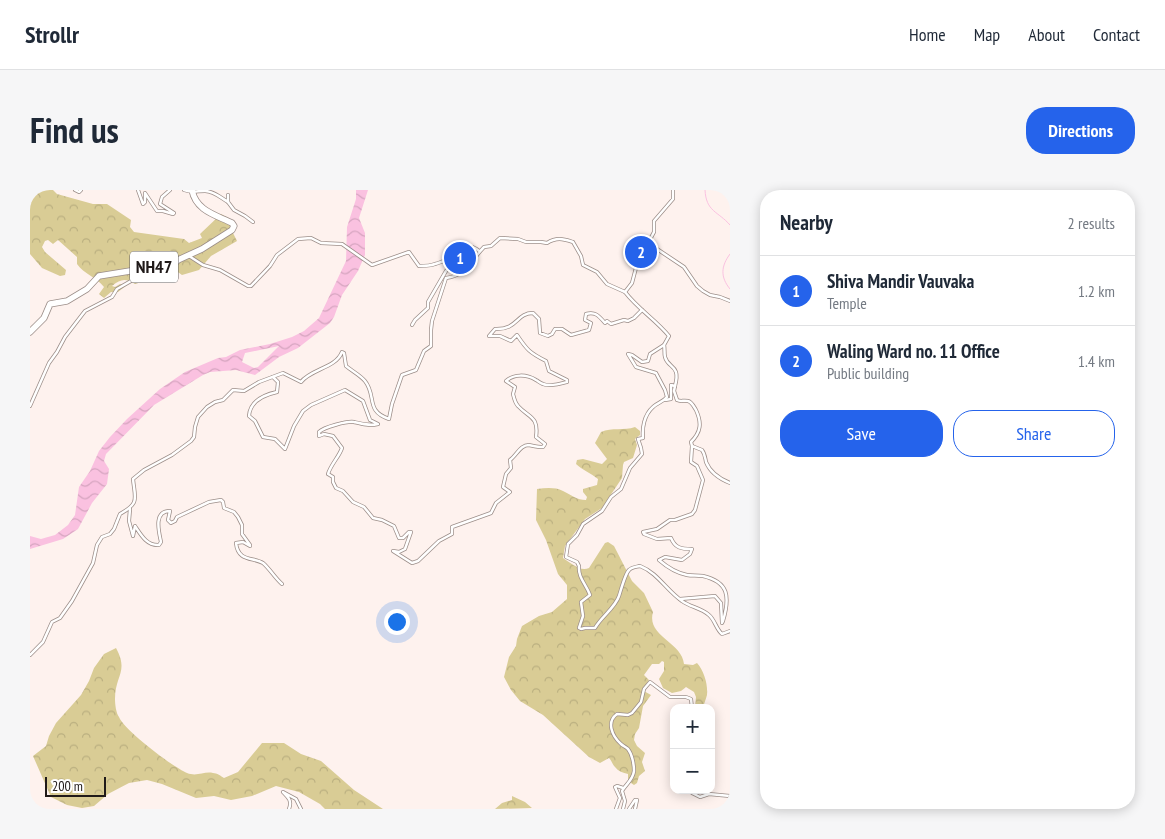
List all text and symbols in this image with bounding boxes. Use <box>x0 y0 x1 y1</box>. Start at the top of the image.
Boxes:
text: Strollr <box>25 19 79 50</box>
text: Home <box>909 23 946 46</box>
text: Map <box>974 23 1000 46</box>
text: About <box>1028 23 1065 46</box>
text: Contact <box>1093 23 1140 46</box>
text: Find us <box>30 107 119 153</box>
button: Directions <box>1026 107 1135 154</box>
text: Nearby <box>780 209 833 236</box>
text: 2 results <box>1068 213 1115 233</box>
pin: 2 <box>625 233 657 271</box>
pin: 1 <box>444 239 476 277</box>
road number: NH47 <box>130 252 178 282</box>
text: Shiva Mandir Vauvaka <box>827 269 974 293</box>
text: 1 <box>792 281 800 301</box>
text: 1.2 km <box>1078 281 1115 301</box>
text: Temple <box>827 293 867 313</box>
text: Waling Ward no. 11 Office <box>827 339 1000 363</box>
text: 2 <box>792 351 800 371</box>
text: 1.4 km <box>1078 351 1115 371</box>
text: Public building <box>827 363 909 383</box>
button: Save <box>780 410 943 457</box>
button: Share <box>953 410 1115 457</box>
your location <box>384 609 410 635</box>
map controls <box>670 704 715 794</box>
button: + <box>670 704 715 749</box>
button: − <box>670 749 715 794</box>
scale bar <box>45 774 106 797</box>
text: 200 m <box>52 777 83 795</box>

